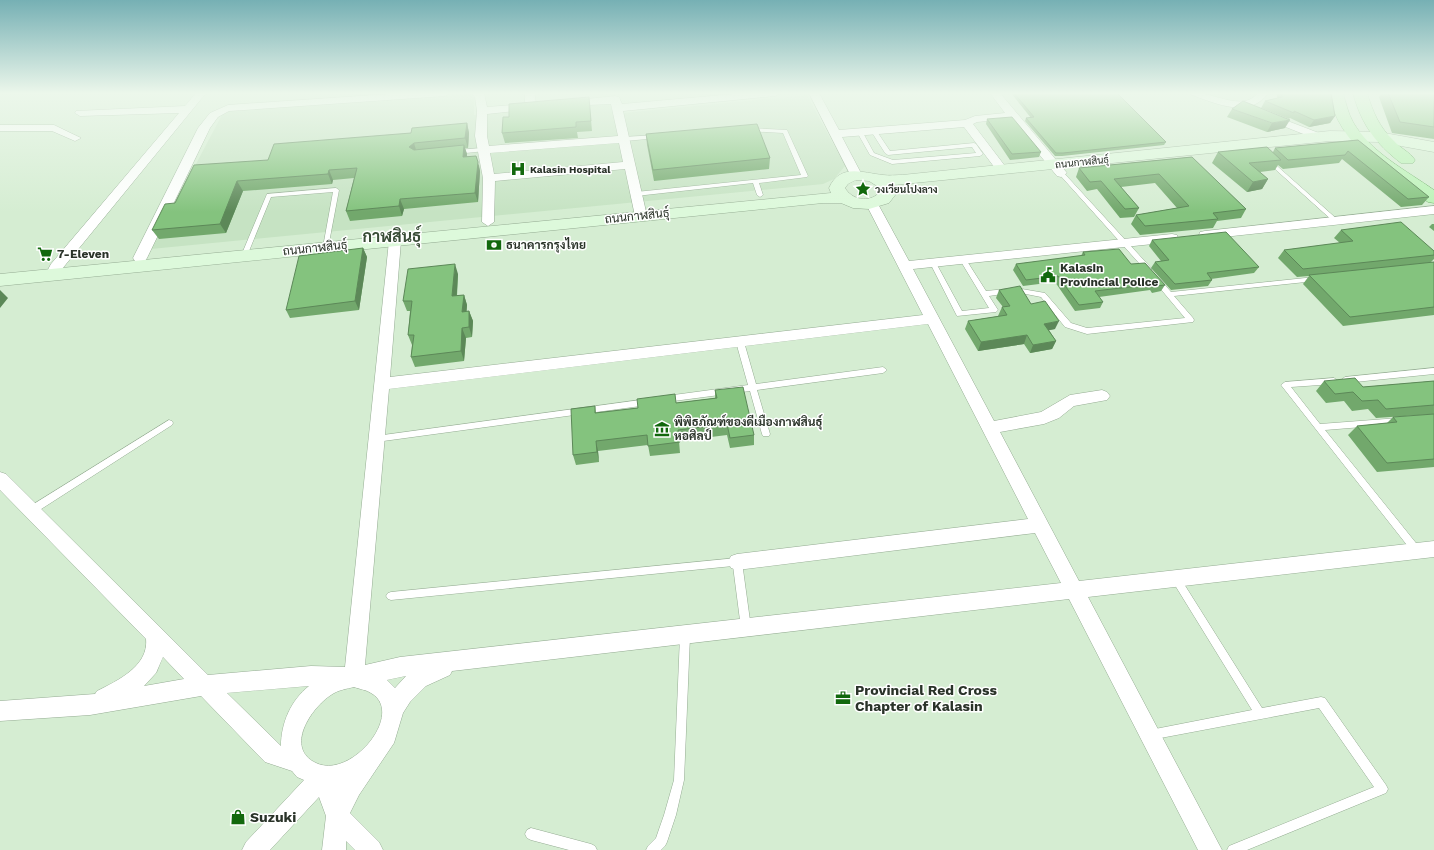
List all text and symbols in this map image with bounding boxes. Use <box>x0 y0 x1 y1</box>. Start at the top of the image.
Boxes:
street label: ถนนกาฬสินธุ์ <box>1054 152 1110 172</box>
hospital icon: Kalasin Hospital <box>509 160 527 178</box>
place label: Kalasin Hospital <box>530 164 611 175</box>
place icon: วงเวียนโปงลาง <box>854 180 872 198</box>
place label: วงเวียนโปงลาง <box>875 183 938 195</box>
street label: ถนนกาฬสินธุ์ <box>604 205 671 228</box>
district label: กาฬสินธุ์ <box>363 225 422 248</box>
bank icon: ธนาคารกรุงไทย <box>485 236 503 254</box>
street label: ถนนกาฬสินธุ์ <box>282 237 349 260</box>
place label: ธนาคารกรุงไทย <box>506 237 586 253</box>
supermarket icon: 7-Eleven <box>36 245 54 263</box>
place label: 7-Eleven <box>57 247 109 261</box>
place label: Kalasin Provincial Police <box>1060 261 1159 289</box>
public building icon: Kalasin Provincial Police <box>1039 266 1057 284</box>
place label: พิพิธภัณฑ์ของดีเมืองกาฬสินธุ์ หอศิลป์ <box>674 414 824 443</box>
museum icon: พิพิธภัณฑ์ของดีเมืองกาฬสินธุ์ หอศิลป์ <box>653 420 671 438</box>
place label: Provincial Red Cross Chapter of Kalasin <box>855 682 997 714</box>
office icon: Provincial Red Cross Chapter of Kalasin <box>834 689 852 707</box>
shop icon: Suzuki <box>229 808 247 826</box>
place label: Suzuki <box>250 809 296 825</box>

